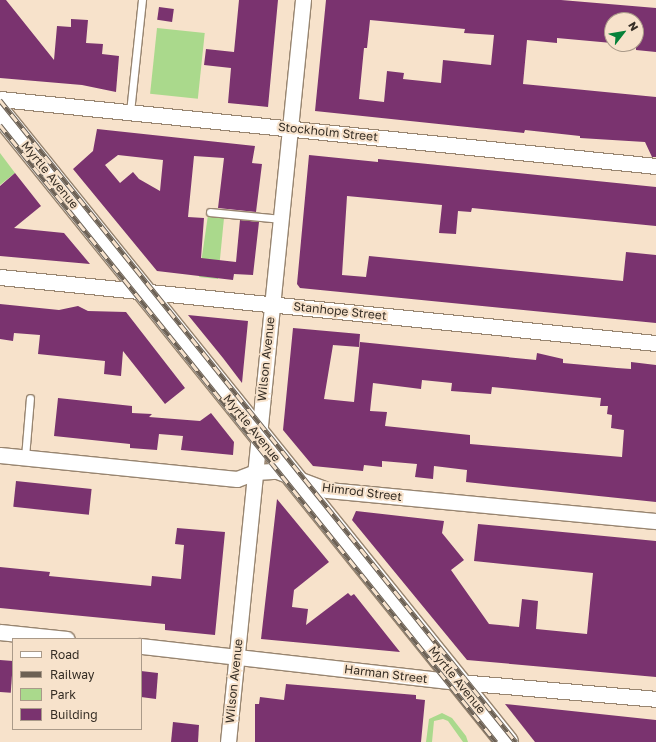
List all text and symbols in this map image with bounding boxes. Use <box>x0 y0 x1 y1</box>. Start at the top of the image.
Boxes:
north arrow <box>604 12 644 52</box>
text: N <box>626 19 642 33</box>
street label: Stockholm Street <box>277 120 379 144</box>
street label: Myrtle Avenue <box>18 138 82 212</box>
street label: Stanhope Street <box>293 299 387 323</box>
street label: Wilson Avenue <box>254 316 278 402</box>
street label: Myrtle Avenue <box>220 391 284 465</box>
street label: Himrod Street <box>321 480 403 504</box>
legend <box>12 638 142 730</box>
street label: Wilson Avenue <box>222 638 246 724</box>
street label: Myrtle Avenue <box>425 643 489 717</box>
text: Road <box>50 647 79 662</box>
street label: Harman Street <box>343 662 429 686</box>
text: Railway <box>50 667 95 682</box>
text: Park <box>50 687 76 702</box>
text: Building <box>50 707 98 722</box>

